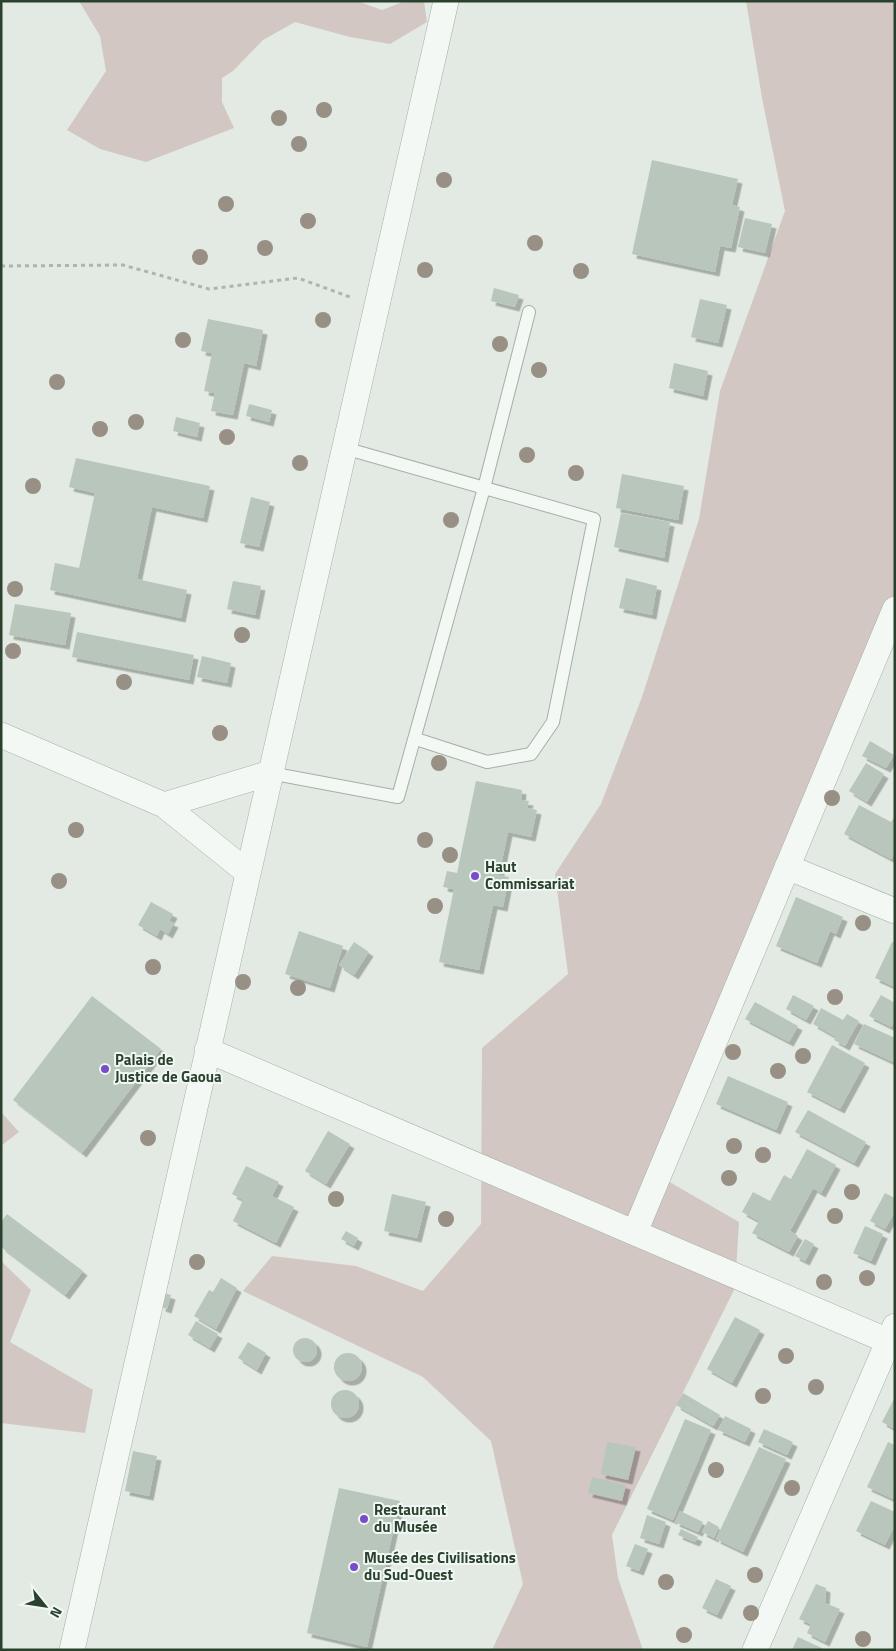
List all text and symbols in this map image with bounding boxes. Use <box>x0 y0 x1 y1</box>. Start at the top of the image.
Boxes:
place label: Haut Commissariat <box>485 855 575 895</box>
marker: Haut Commissariat <box>469 870 481 882</box>
place label: Palais de Justice de Gaoua <box>115 1048 222 1088</box>
marker: Palais de Justice de Gaoua <box>99 1063 111 1075</box>
place label: Restaurant du Musée <box>374 1498 447 1538</box>
marker: Restaurant du Musée <box>358 1513 370 1525</box>
place label: Musée des Civilisations du Sud-Ouest <box>364 1546 516 1586</box>
marker: Musée des Civilisations du Sud-Ouest <box>348 1561 360 1573</box>
north arrow <box>20 1581 70 1631</box>
text: N <box>45 1603 68 1622</box>

